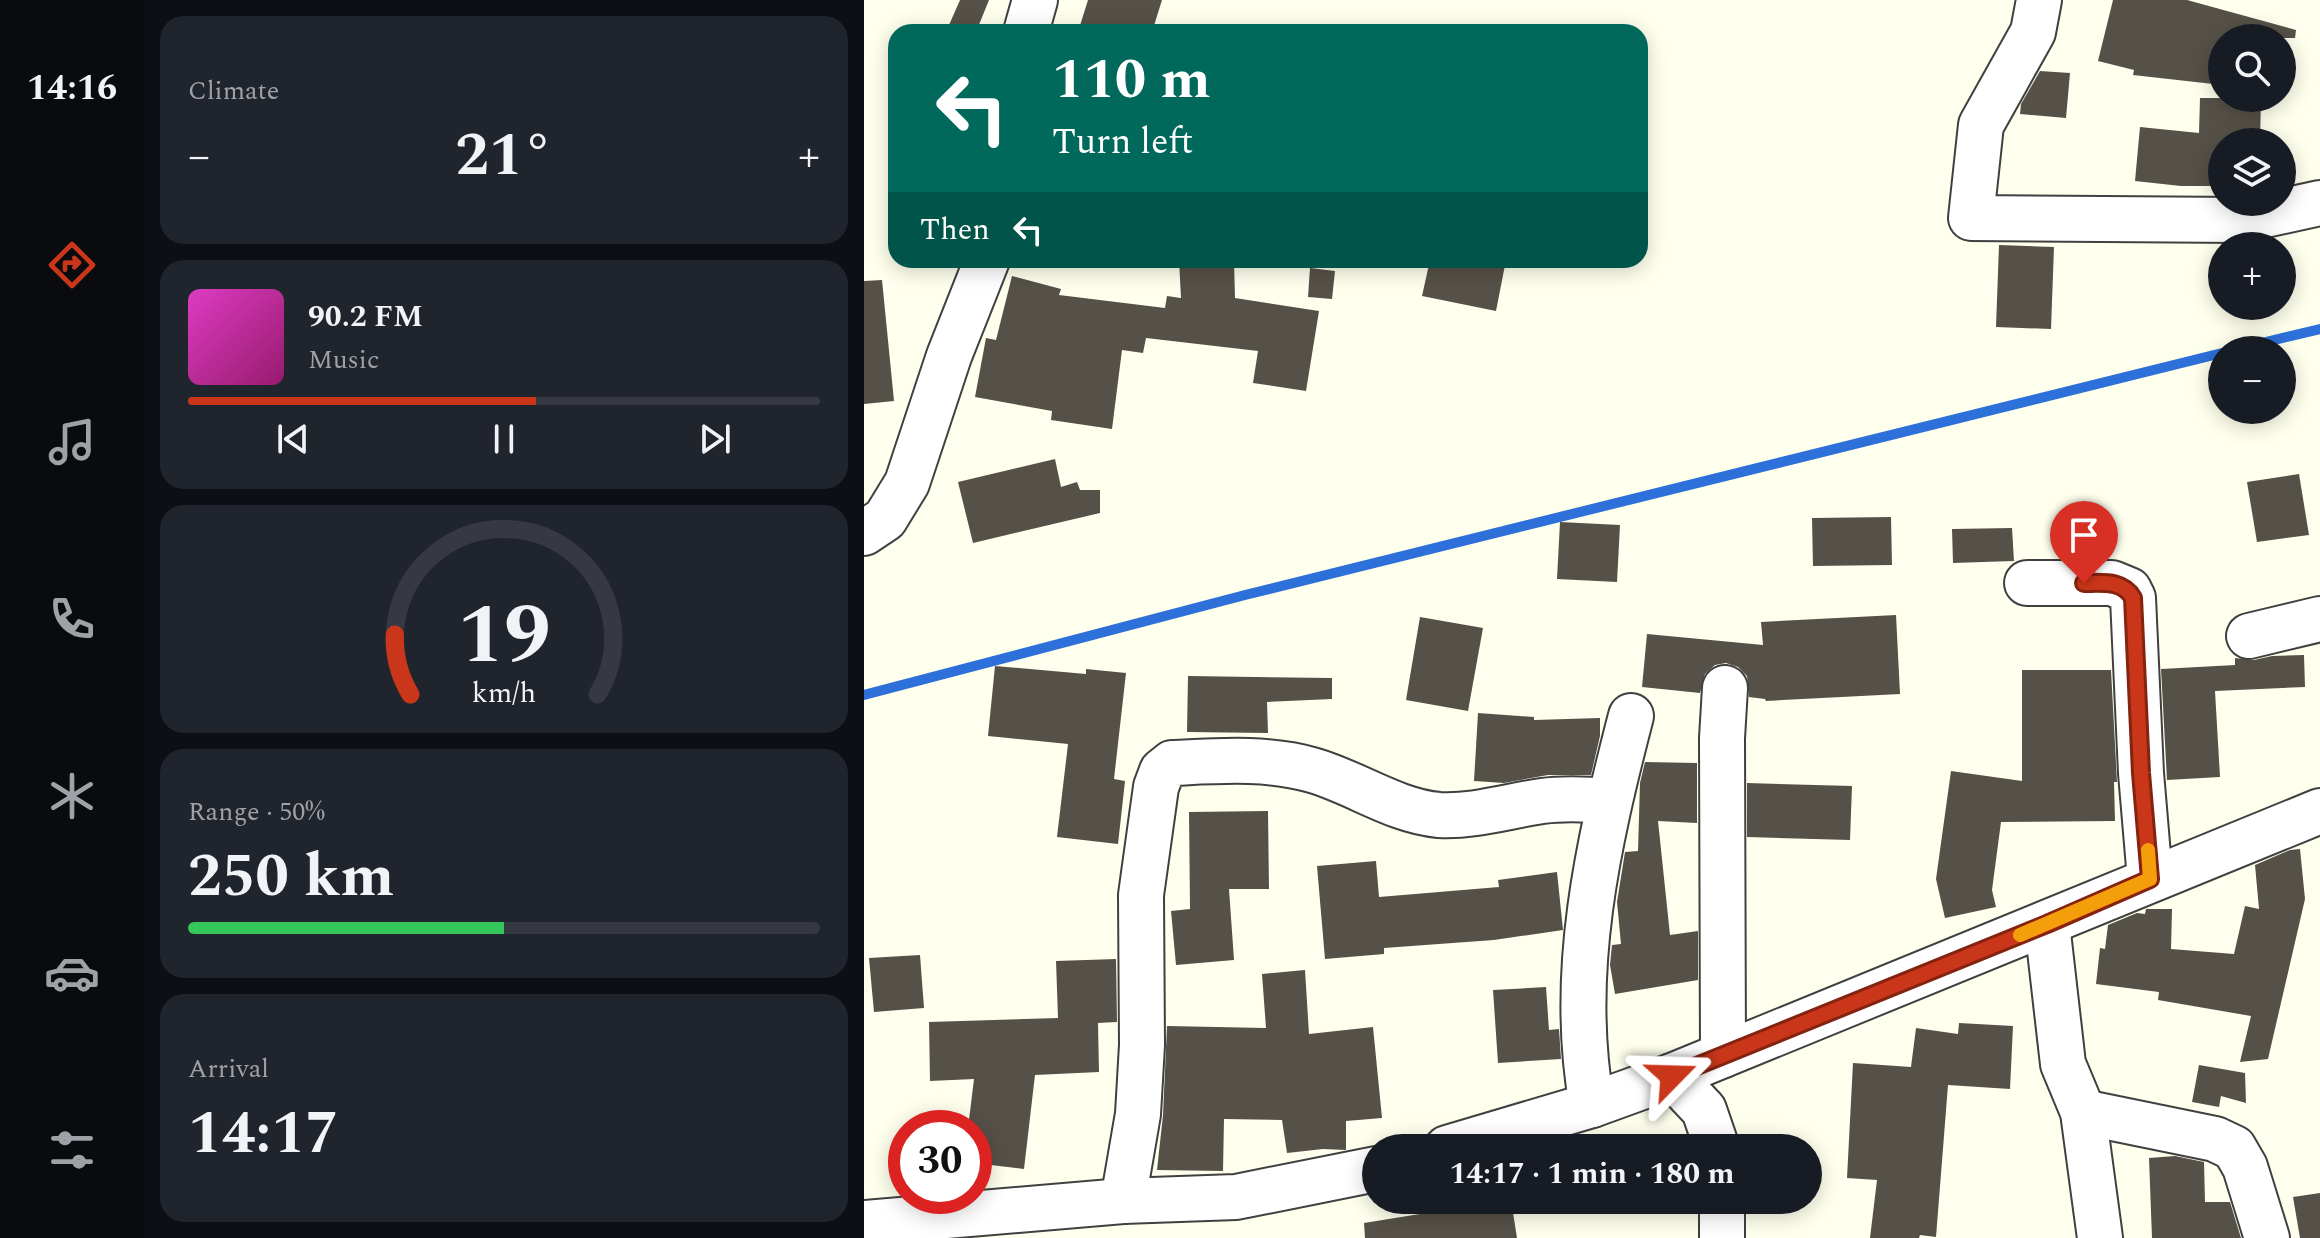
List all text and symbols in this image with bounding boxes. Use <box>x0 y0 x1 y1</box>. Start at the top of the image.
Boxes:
map controls <box>2208 24 2296 424</box>
button: search <box>2208 24 2296 112</box>
text: 110 m <box>1052 38 1211 123</box>
icon: left <box>920 56 1024 160</box>
text: 14:16 <box>27 61 117 116</box>
text: Climate <box>188 71 279 111</box>
text: 21° <box>455 110 553 202</box>
text: Turn left <box>1052 115 1193 170</box>
text: − <box>188 123 210 190</box>
text: + <box>798 123 820 190</box>
button: layers <box>2208 128 2296 216</box>
text: Then <box>920 207 990 253</box>
icon: left <box>1006 208 1050 252</box>
button: + <box>2208 232 2296 320</box>
icon: directions <box>44 237 100 293</box>
text: 90.2 FM <box>308 294 423 340</box>
button: − <box>2208 336 2296 424</box>
text: Music <box>308 340 379 380</box>
icon: music <box>44 414 100 470</box>
icon: previous <box>271 417 315 461</box>
icon: pause <box>482 417 526 461</box>
icon: next <box>693 417 737 461</box>
pin <box>2050 501 2118 583</box>
icon: arrive <box>2062 513 2106 557</box>
text: 19 <box>457 573 551 700</box>
icon: phone <box>44 591 100 647</box>
text: km/h <box>472 672 536 715</box>
icon: climate <box>44 768 100 824</box>
text: Range · 50% <box>188 792 325 832</box>
text: 250 km <box>188 831 394 923</box>
icon: car <box>44 945 100 1001</box>
position arrow <box>1630 1034 1714 1118</box>
text: Arrival <box>188 1049 269 1089</box>
text: 14:17 <box>188 1088 339 1180</box>
speed limit sign: 30 <box>888 1110 992 1214</box>
icon: filters <box>44 1122 100 1178</box>
text: 14:17 · 1 min · 180 m <box>1449 1151 1735 1197</box>

